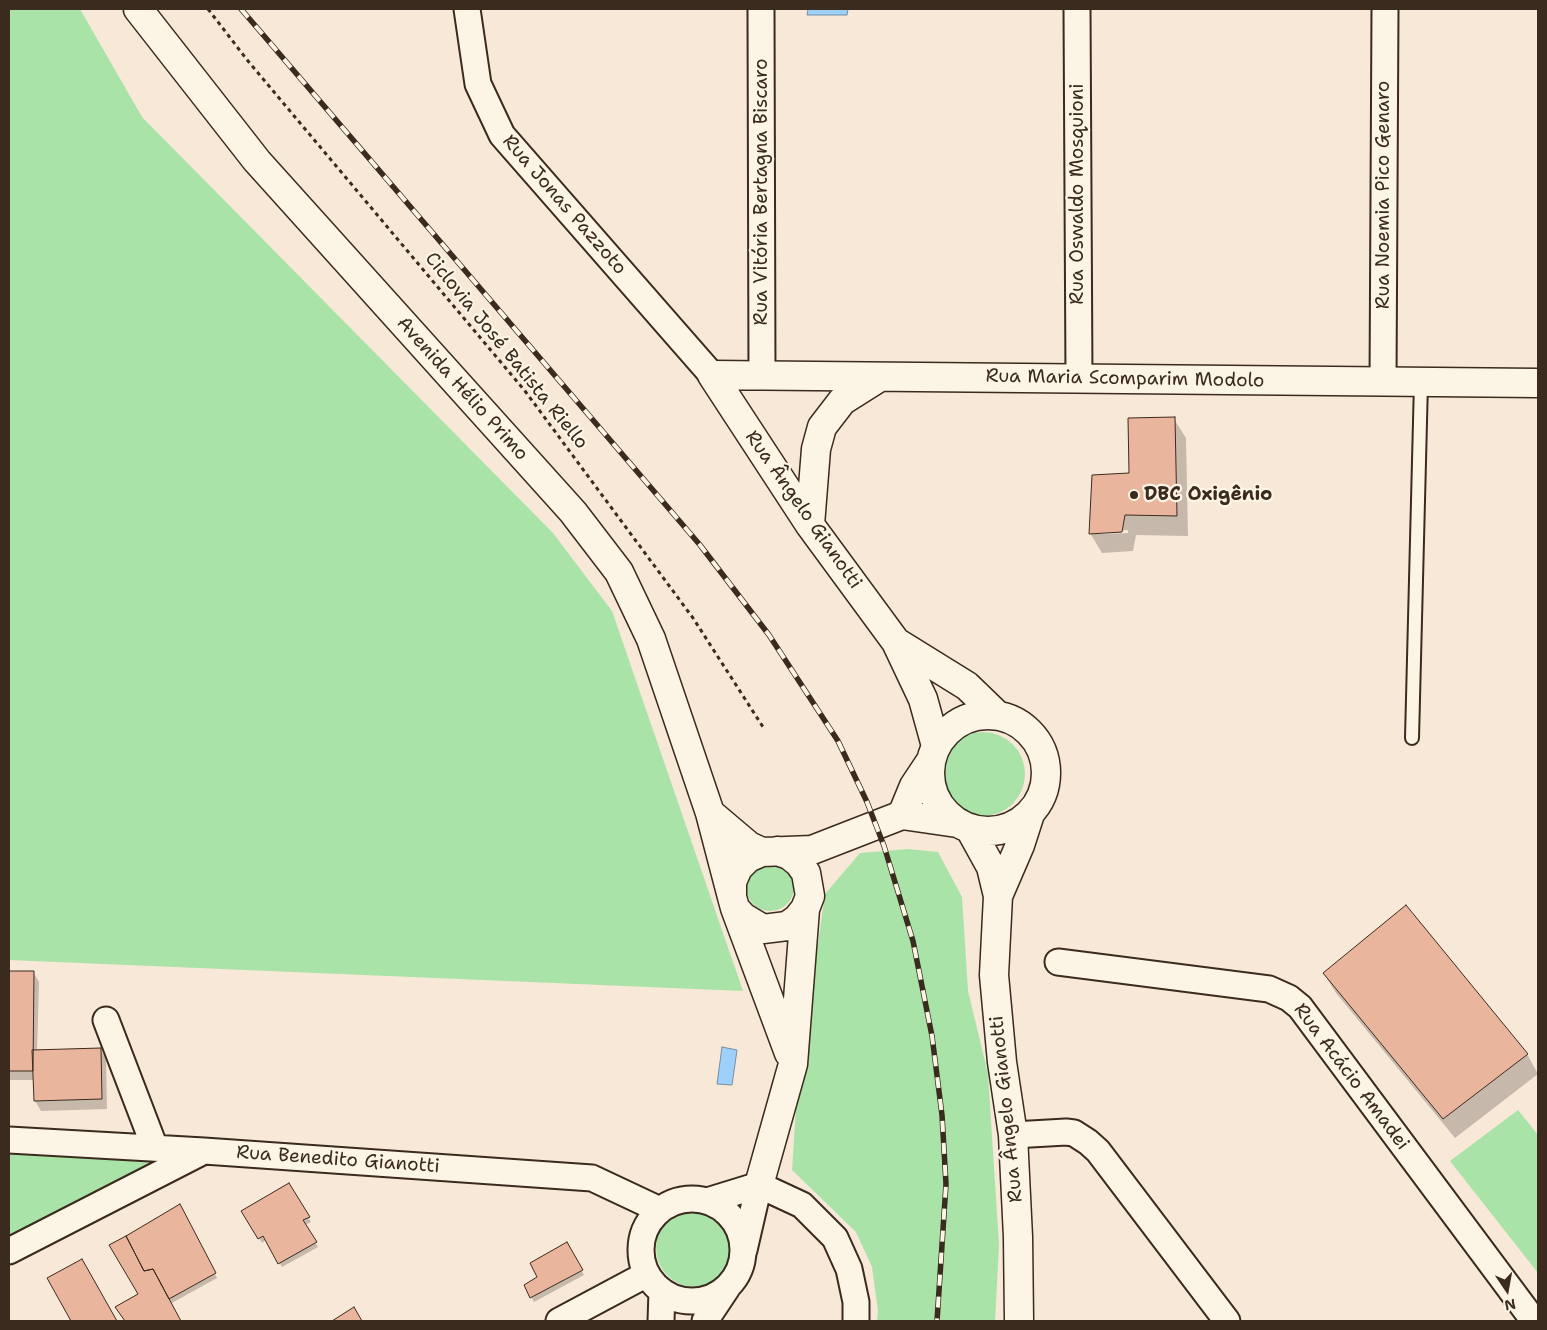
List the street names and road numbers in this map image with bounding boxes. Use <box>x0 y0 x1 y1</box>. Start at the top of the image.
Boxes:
street label: Rua Vitória Bertagna Biscaro <box>751 59 773 325</box>
street label: Rua Noemia Pico Genaro <box>1373 81 1395 309</box>
street label: Rua Oswaldo Mosquioni <box>1067 83 1089 305</box>
street label: Rua Jonas Pazzoto <box>497 130 631 280</box>
street label: Ciclovia José Batista Riello <box>419 248 593 454</box>
street label: Avenida Hélio Primo <box>391 312 533 466</box>
street label: Rua Maria Scomparim Modolo <box>985 365 1265 393</box>
street label: Rua Ângelo Gianotti <box>740 427 866 593</box>
street label: Rua Acácio Amadei <box>1288 999 1414 1155</box>
street label: Rua Ângelo Gianotti <box>986 1014 1028 1204</box>
street label: Rua Benedito Gianotti <box>236 1142 440 1178</box>

